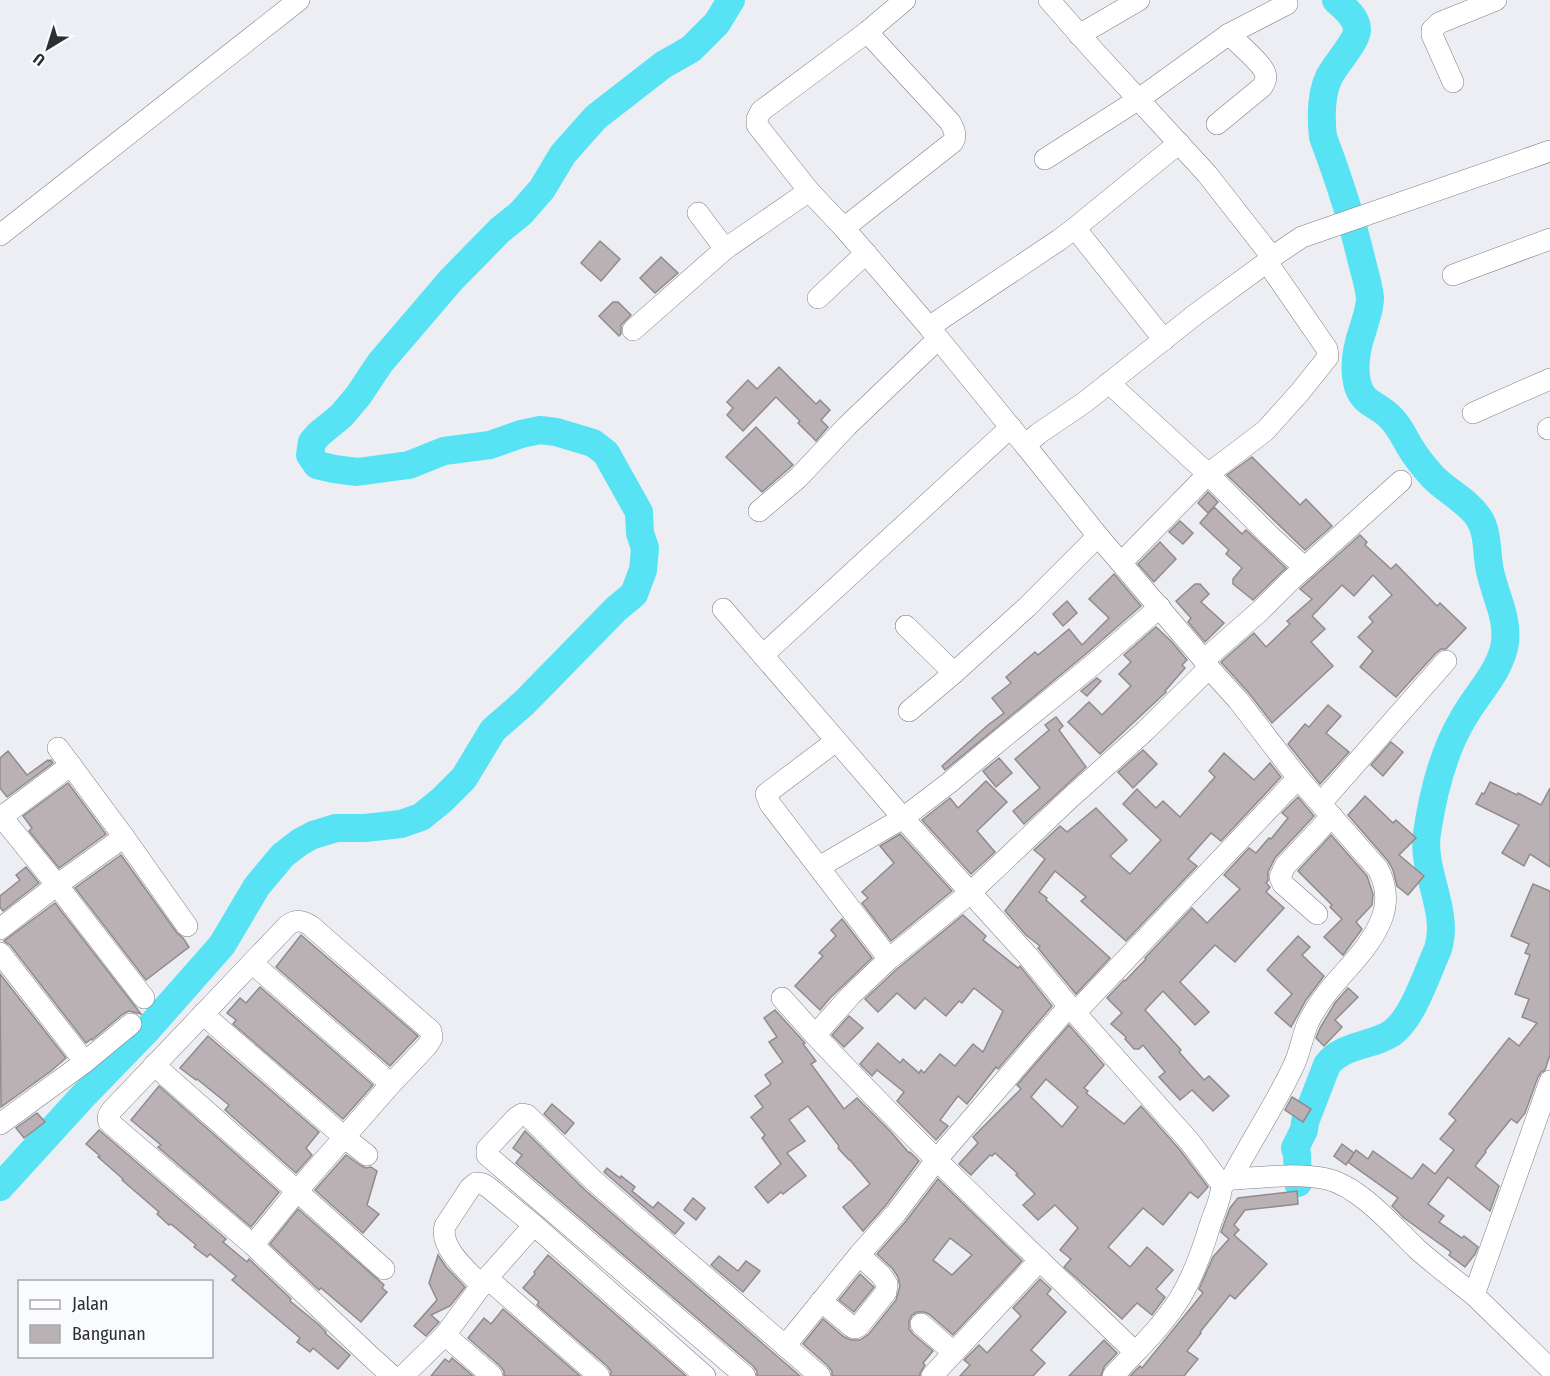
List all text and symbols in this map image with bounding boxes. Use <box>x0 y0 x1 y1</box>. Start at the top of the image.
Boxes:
north arrow <box>18 18 78 78</box>
text: U <box>30 49 49 70</box>
legend <box>18 1280 213 1358</box>
text: Jalan <box>72 1293 109 1315</box>
text: Bangunan <box>72 1323 146 1345</box>

